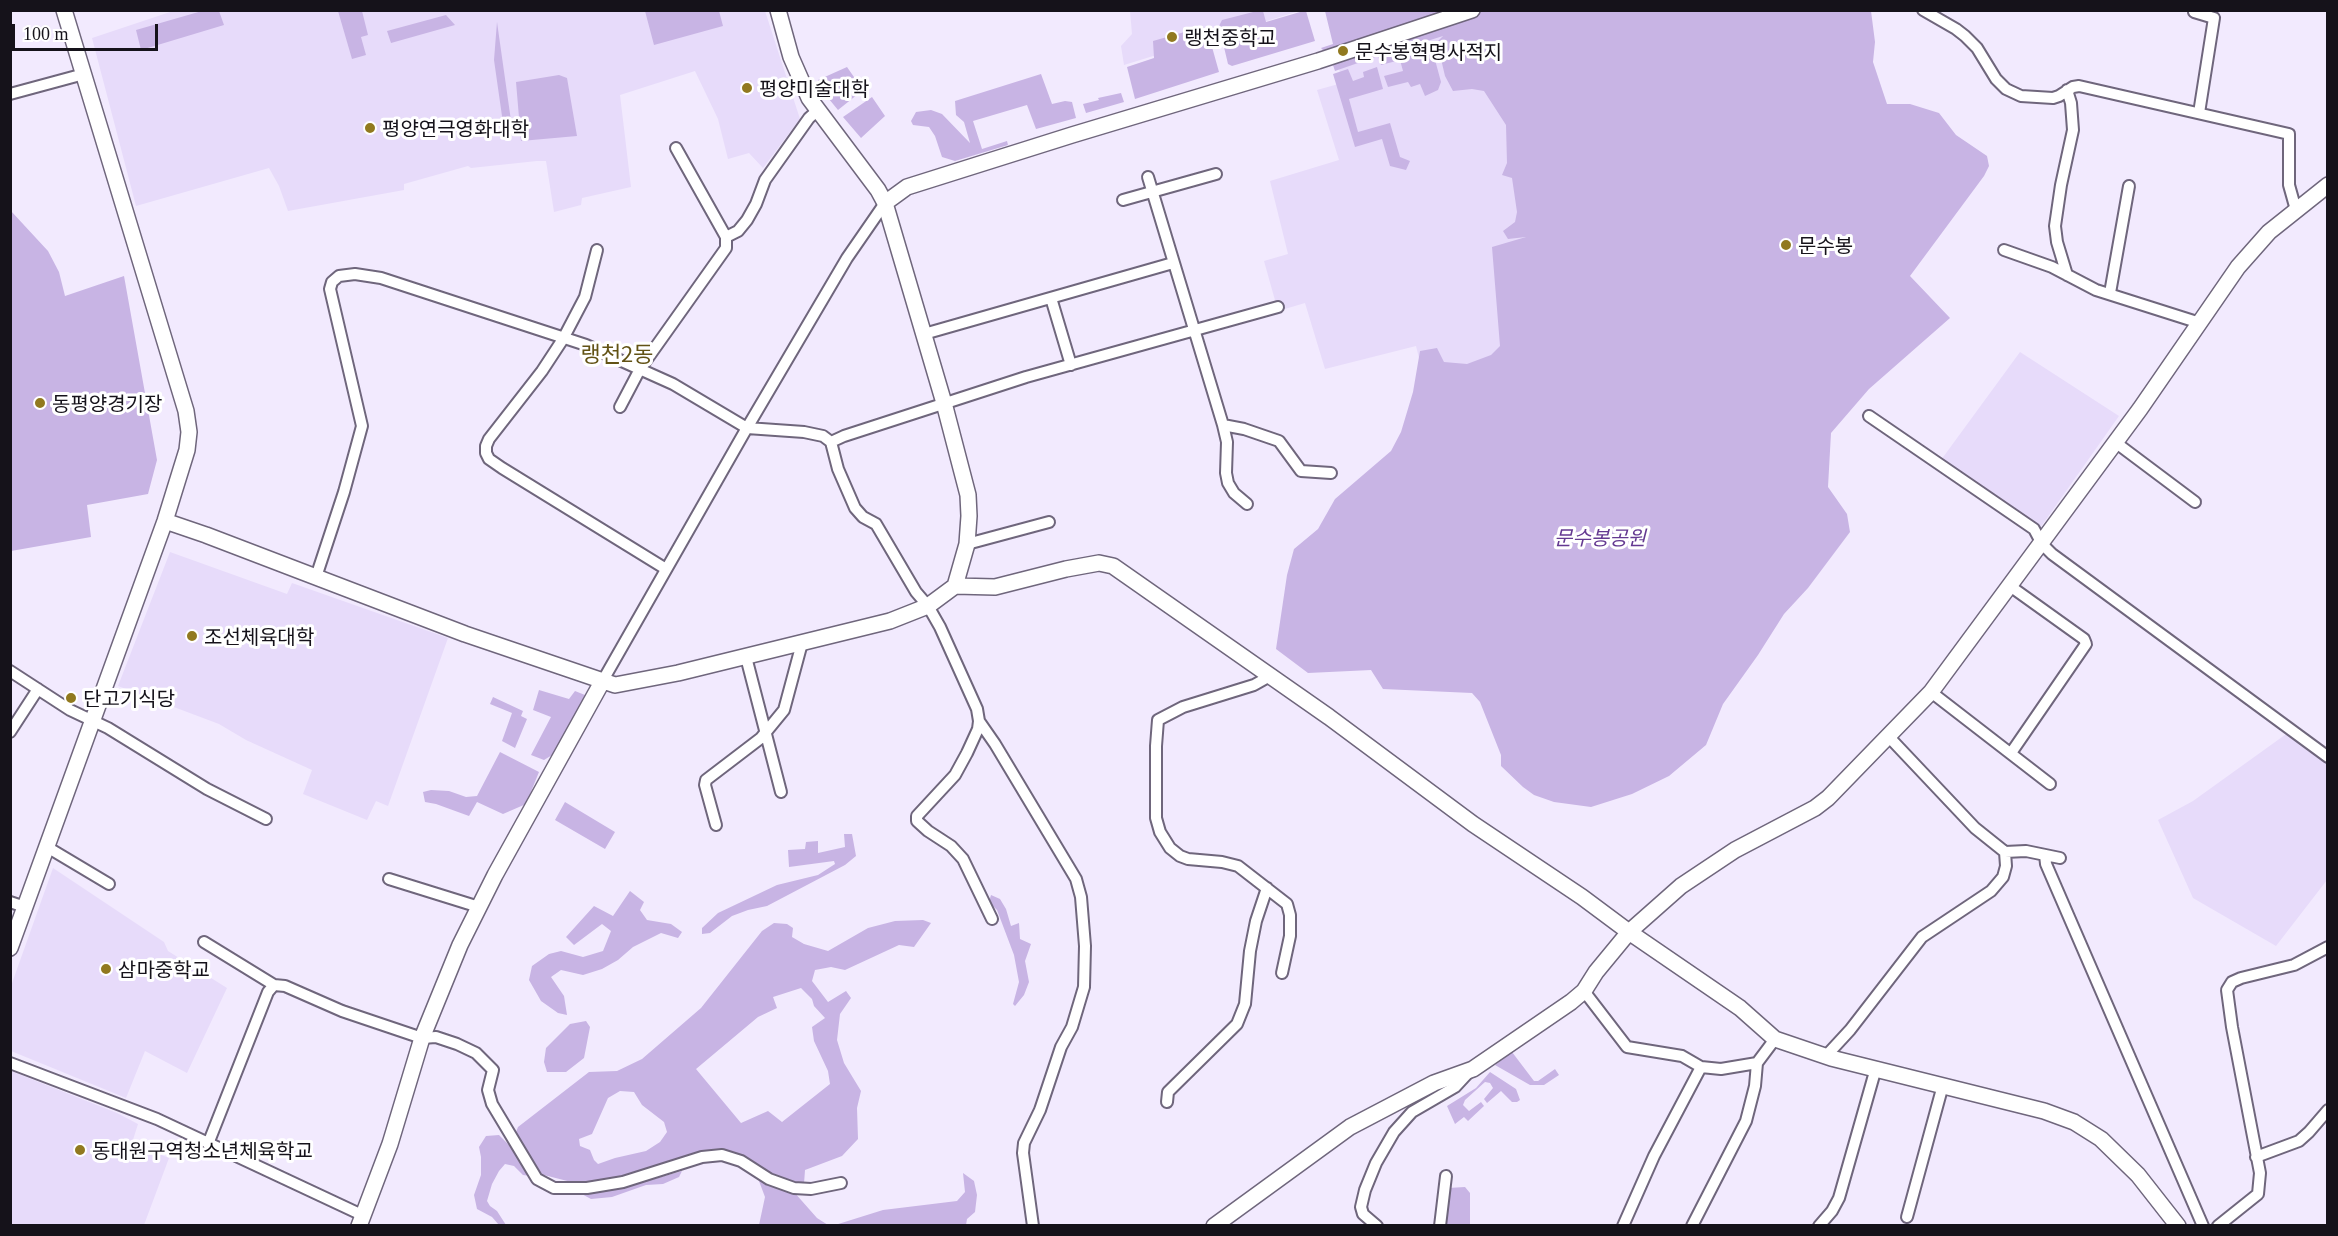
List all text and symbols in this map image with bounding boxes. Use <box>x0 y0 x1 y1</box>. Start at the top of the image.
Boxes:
scale bar <box>15 12 160 50</box>
text: 100 m <box>23 24 69 44</box>
place label: 랭천중학교 <box>1184 25 1276 49</box>
marker: 랭천중학교 <box>1165 30 1179 44</box>
place label: 문수봉혁명사적지 <box>1355 39 1502 63</box>
marker: 문수봉혁명사적지 <box>1336 44 1350 58</box>
place label: 평양미술대학 <box>759 76 869 100</box>
marker: 평양미술대학 <box>740 81 754 95</box>
place label: 평양연극영화대학 <box>382 116 529 140</box>
marker: 평양연극영화대학 <box>363 121 377 135</box>
place label: 문수봉 <box>1798 233 1853 257</box>
marker: 문수봉 <box>1779 238 1793 252</box>
district label: 랭천2동 <box>581 341 653 367</box>
place label: 동평양경기장 <box>52 391 162 415</box>
marker: 동평양경기장 <box>33 396 47 410</box>
park label: 문수봉공원 <box>1554 525 1646 549</box>
place label: 조선체육대학 <box>204 624 314 648</box>
marker: 조선체육대학 <box>185 629 199 643</box>
place label: 단고기식당 <box>83 686 175 710</box>
marker: 단고기식당 <box>64 691 78 705</box>
place label: 삼마중학교 <box>118 957 210 981</box>
marker: 삼마중학교 <box>99 962 113 976</box>
place label: 동대원구역청소년체육학교 <box>92 1138 313 1162</box>
marker: 동대원구역청소년체육학교 <box>73 1143 87 1157</box>

